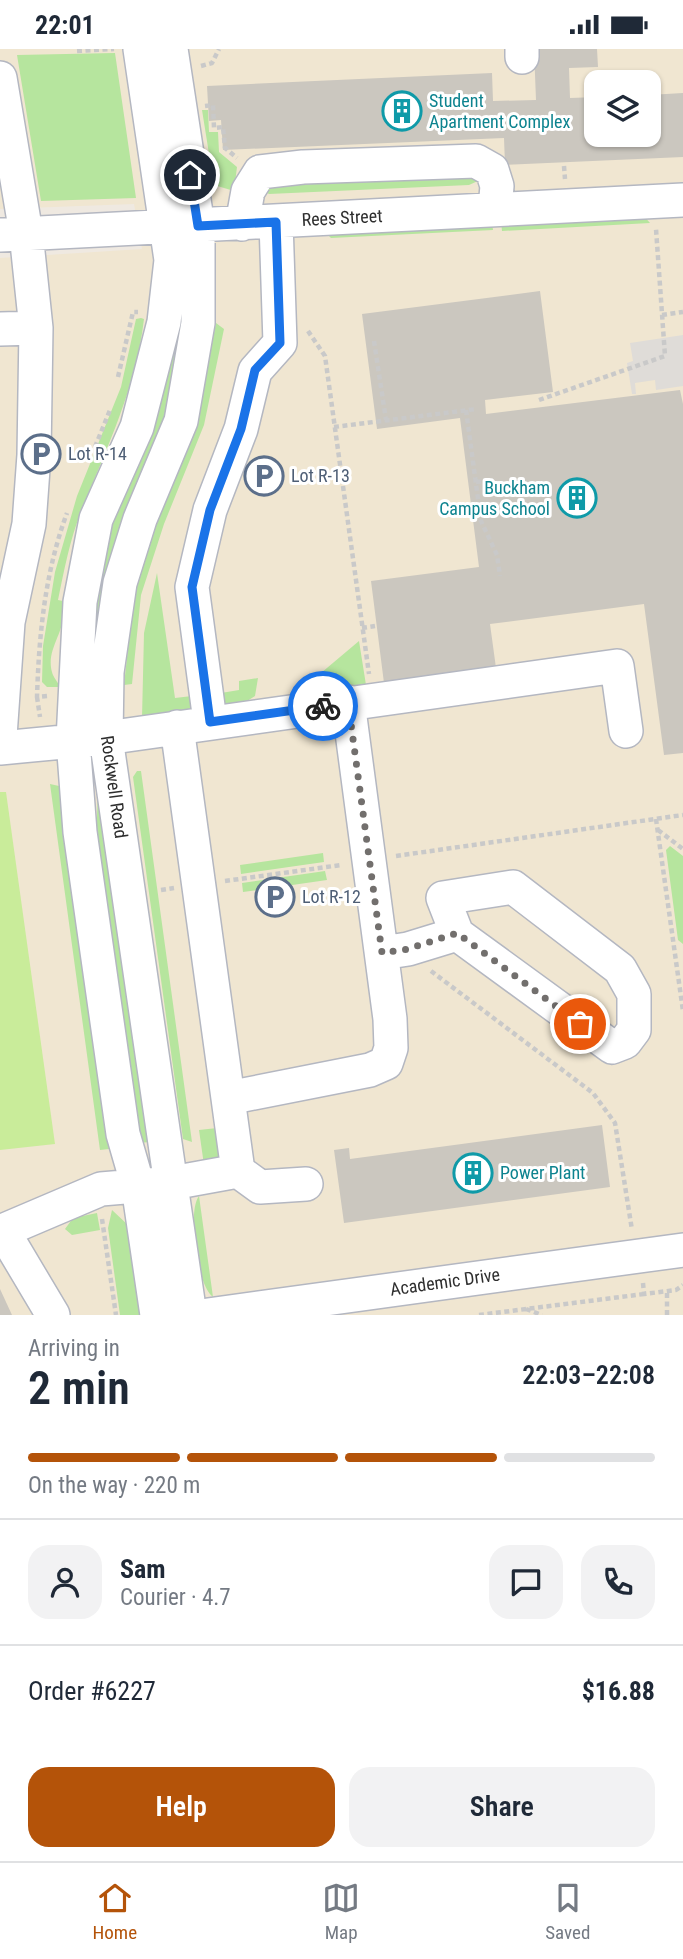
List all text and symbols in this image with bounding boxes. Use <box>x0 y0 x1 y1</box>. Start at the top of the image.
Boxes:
text: 22:01 <box>35 10 95 40</box>
map controls <box>584 70 661 147</box>
button: layers <box>584 70 661 147</box>
building icon: Student Apartment Complex <box>381 90 423 132</box>
place label: Student Apartment Complex <box>429 90 571 132</box>
pin <box>160 145 220 205</box>
icon: home <box>171 156 209 194</box>
street label: Rees Street <box>301 205 383 230</box>
parking icon: Lot R-14 <box>20 433 62 475</box>
place label: Lot R-14 <box>68 443 127 464</box>
parking icon: Lot R-13 <box>243 455 285 497</box>
place label: Lot R-13 <box>291 465 350 486</box>
place label: Buckham Campus School <box>439 477 550 519</box>
building icon: Buckham Campus School <box>556 477 598 519</box>
courier <box>288 671 358 741</box>
icon: bike <box>304 687 342 725</box>
street label: Rockwell Road <box>97 734 132 840</box>
parking icon: Lot R-12 <box>254 876 296 918</box>
place label: Lot R-12 <box>302 886 361 907</box>
pin <box>550 994 610 1054</box>
icon: bag <box>561 1005 599 1043</box>
building icon: Power Plant <box>452 1152 494 1194</box>
place label: Power Plant <box>500 1162 585 1183</box>
street label: Academic Drive <box>389 1263 501 1300</box>
text: Arriving in <box>28 1335 120 1362</box>
text: 22:03–22:08 <box>522 1360 655 1390</box>
text: 2 min <box>28 1361 130 1415</box>
text: On the way · 220 m <box>28 1472 200 1499</box>
button: person <box>28 1545 102 1619</box>
button: chat <box>489 1545 563 1619</box>
button: phone <box>581 1545 655 1619</box>
text: Sam <box>120 1554 166 1584</box>
text: Courier · 4.7 <box>120 1584 231 1611</box>
text: Order #6227 <box>28 1676 156 1706</box>
text: $16.88 <box>582 1676 655 1706</box>
button: Help <box>28 1767 335 1847</box>
button: Share <box>349 1767 655 1847</box>
tab: Home <box>93 1879 137 1944</box>
tab: Map <box>322 1879 360 1944</box>
tab: Saved <box>545 1879 590 1944</box>

